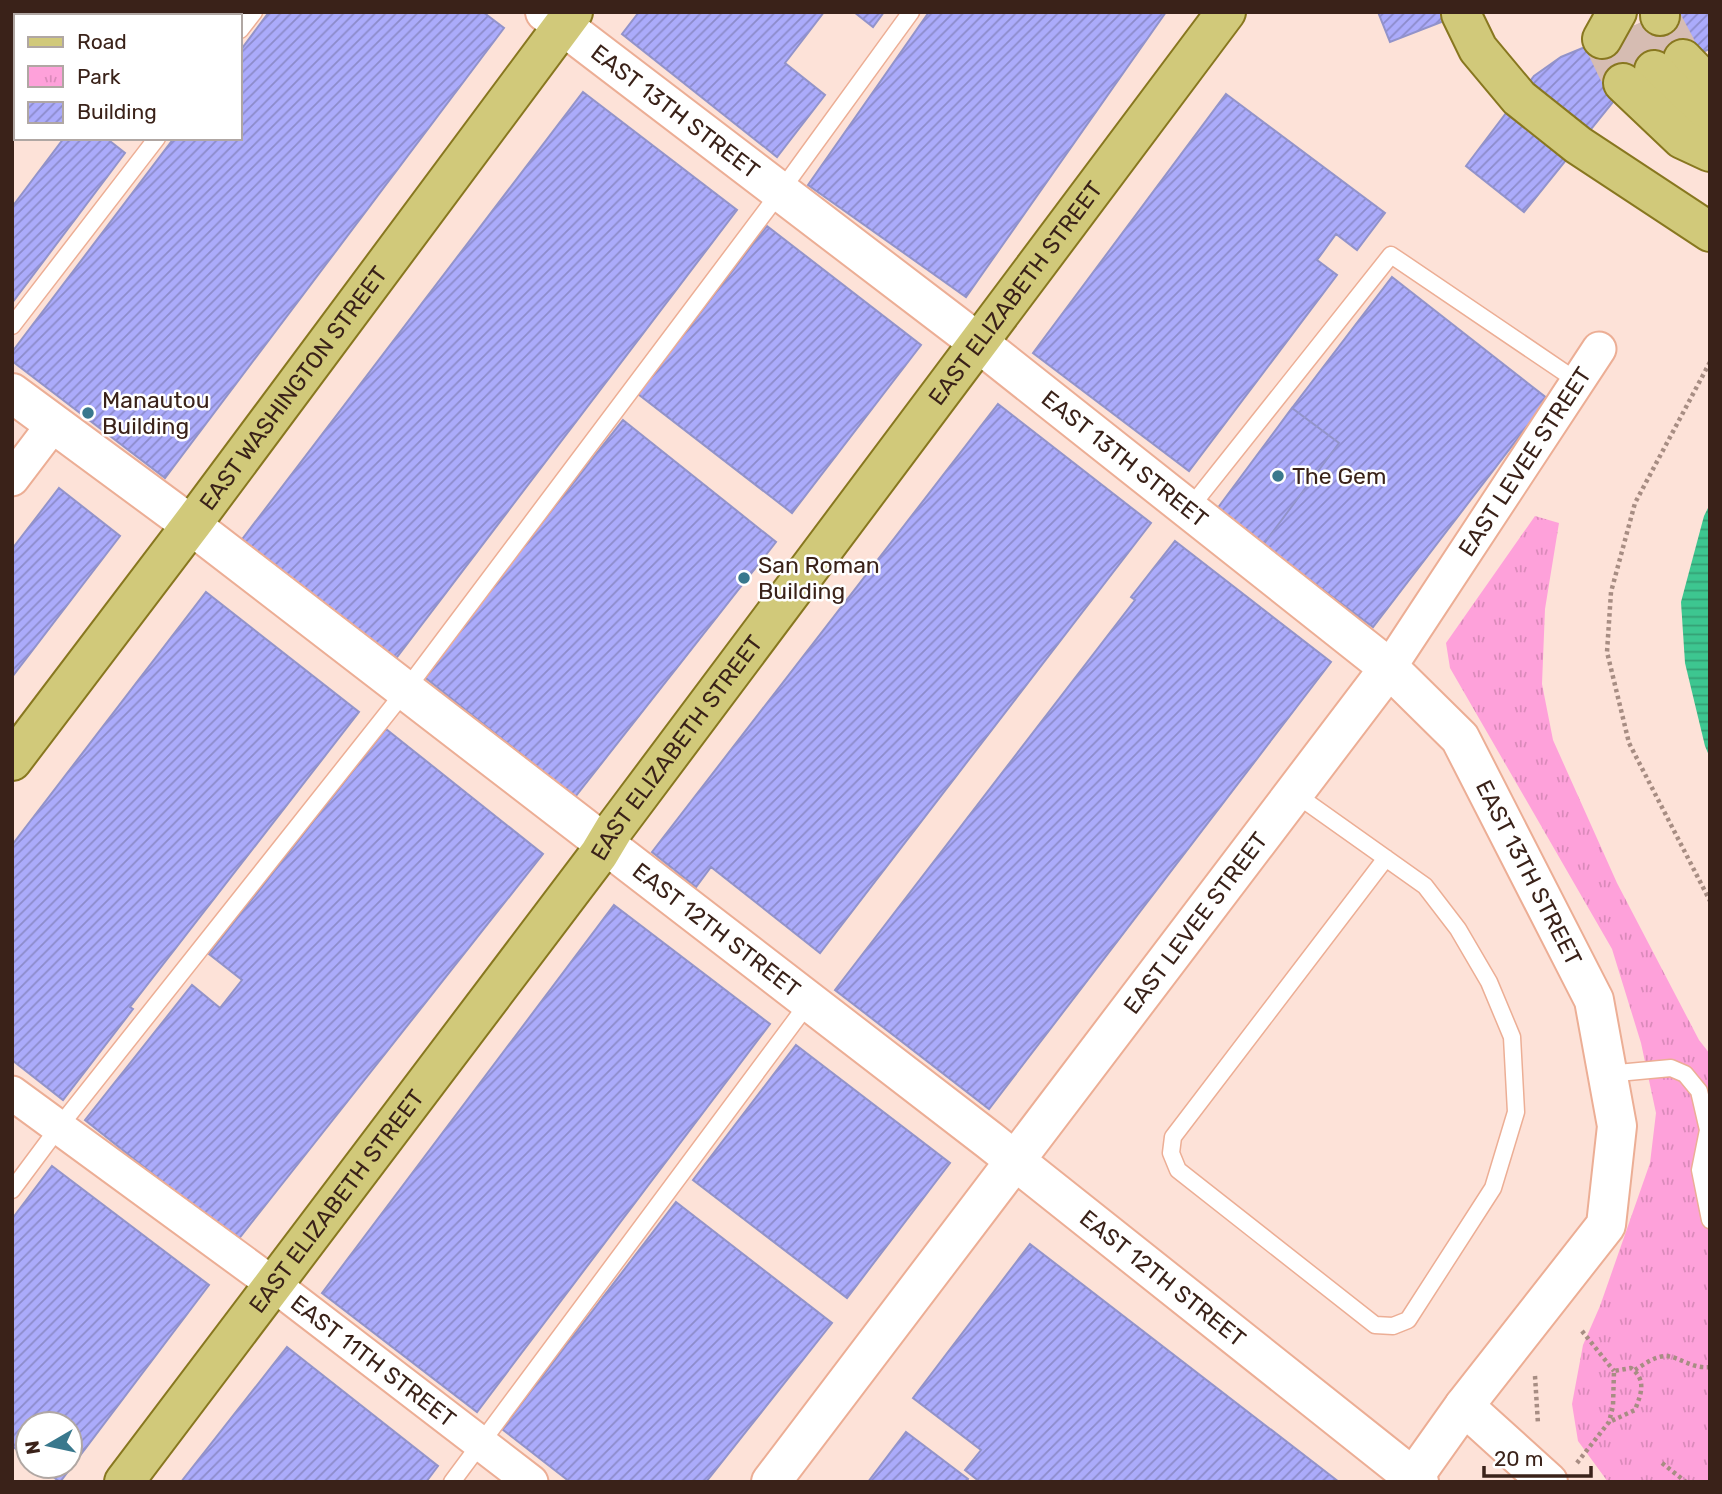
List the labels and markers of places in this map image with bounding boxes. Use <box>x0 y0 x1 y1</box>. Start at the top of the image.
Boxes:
place label: Manautou Building <box>102 386 209 440</box>
marker: Manautou Building <box>80 405 96 421</box>
place label: The Gem <box>1292 462 1386 490</box>
marker: The Gem <box>1270 468 1286 484</box>
place label: San Roman Building <box>758 551 880 605</box>
marker: San Roman Building <box>736 570 752 586</box>

